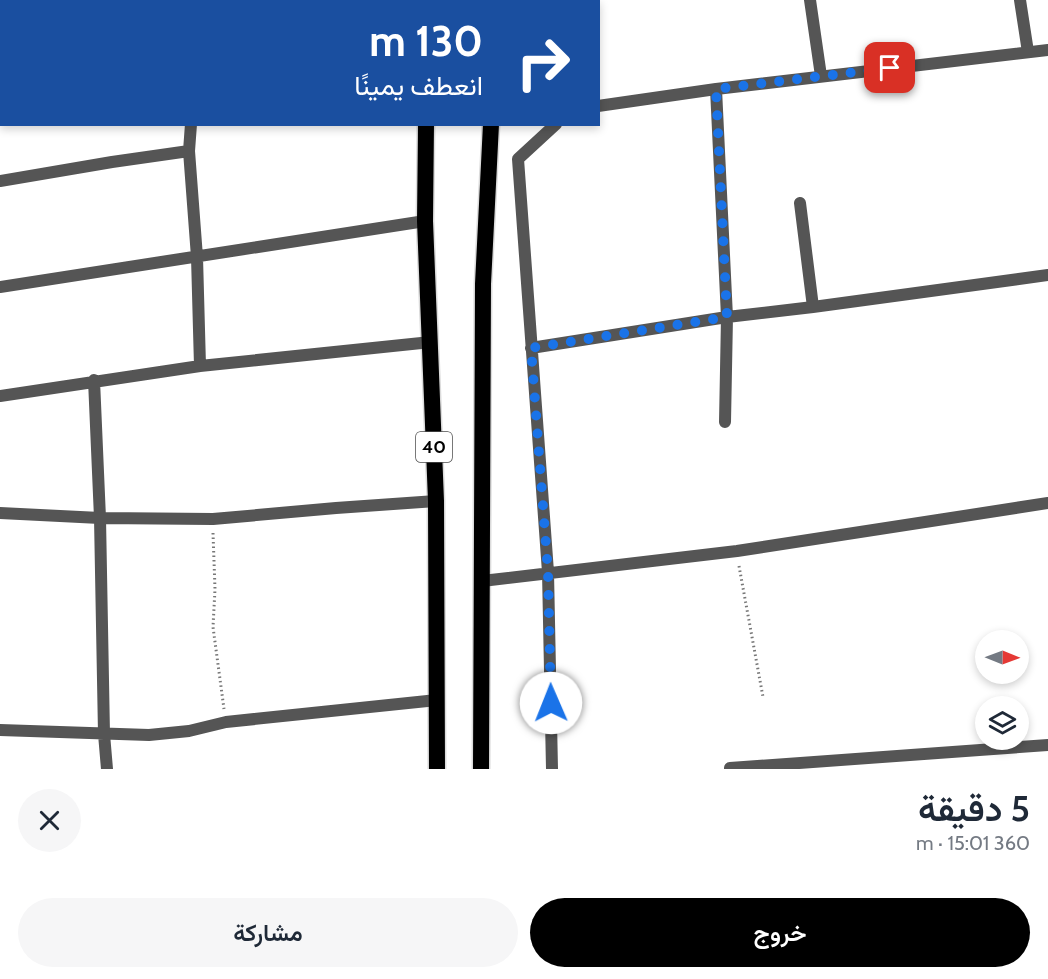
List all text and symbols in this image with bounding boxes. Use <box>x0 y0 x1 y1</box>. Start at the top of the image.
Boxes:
text: 130 m <box>369 15 483 67</box>
icon: right <box>504 24 582 102</box>
pin <box>864 42 915 93</box>
icon: arrive <box>873 51 906 84</box>
text: انعطف يمينًا <box>354 69 483 102</box>
road number: 40 <box>416 432 452 462</box>
north arrow <box>975 630 1029 684</box>
map controls <box>975 630 1029 750</box>
position arrow <box>519 671 583 735</box>
button: layers <box>975 696 1029 750</box>
text: 5 دقيقة <box>918 786 1030 830</box>
button: close <box>18 789 81 852</box>
text: 360 m · 15:01 <box>916 831 1030 855</box>
button: مشاركة <box>18 898 518 967</box>
button: خروج <box>530 898 1030 967</box>

